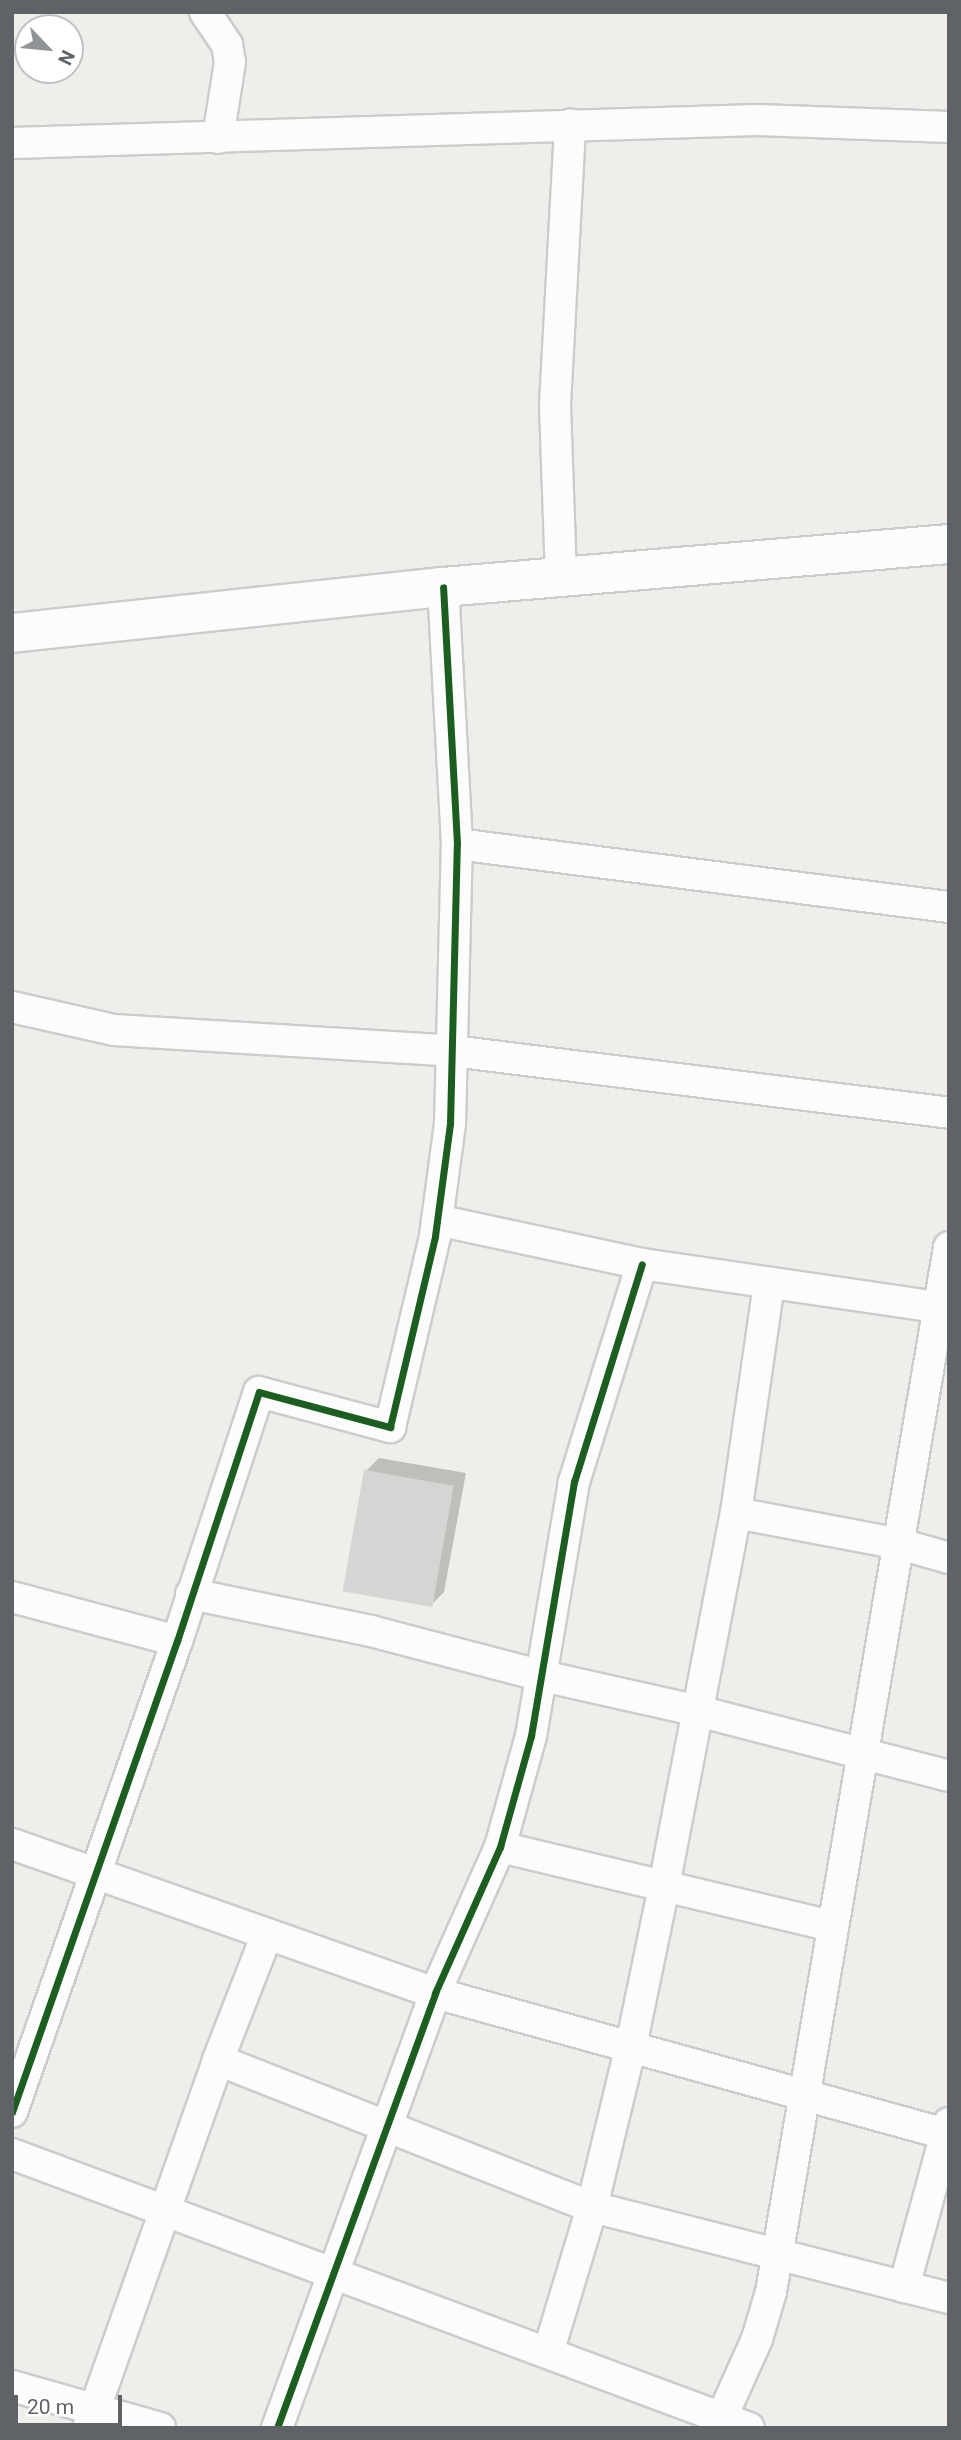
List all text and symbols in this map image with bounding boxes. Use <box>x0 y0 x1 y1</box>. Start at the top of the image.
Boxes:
north arrow <box>14 14 84 84</box>
text: N <box>53 46 80 69</box>
scale bar <box>18 2380 126 2424</box>
text: 20 m <box>27 2395 74 2419</box>

